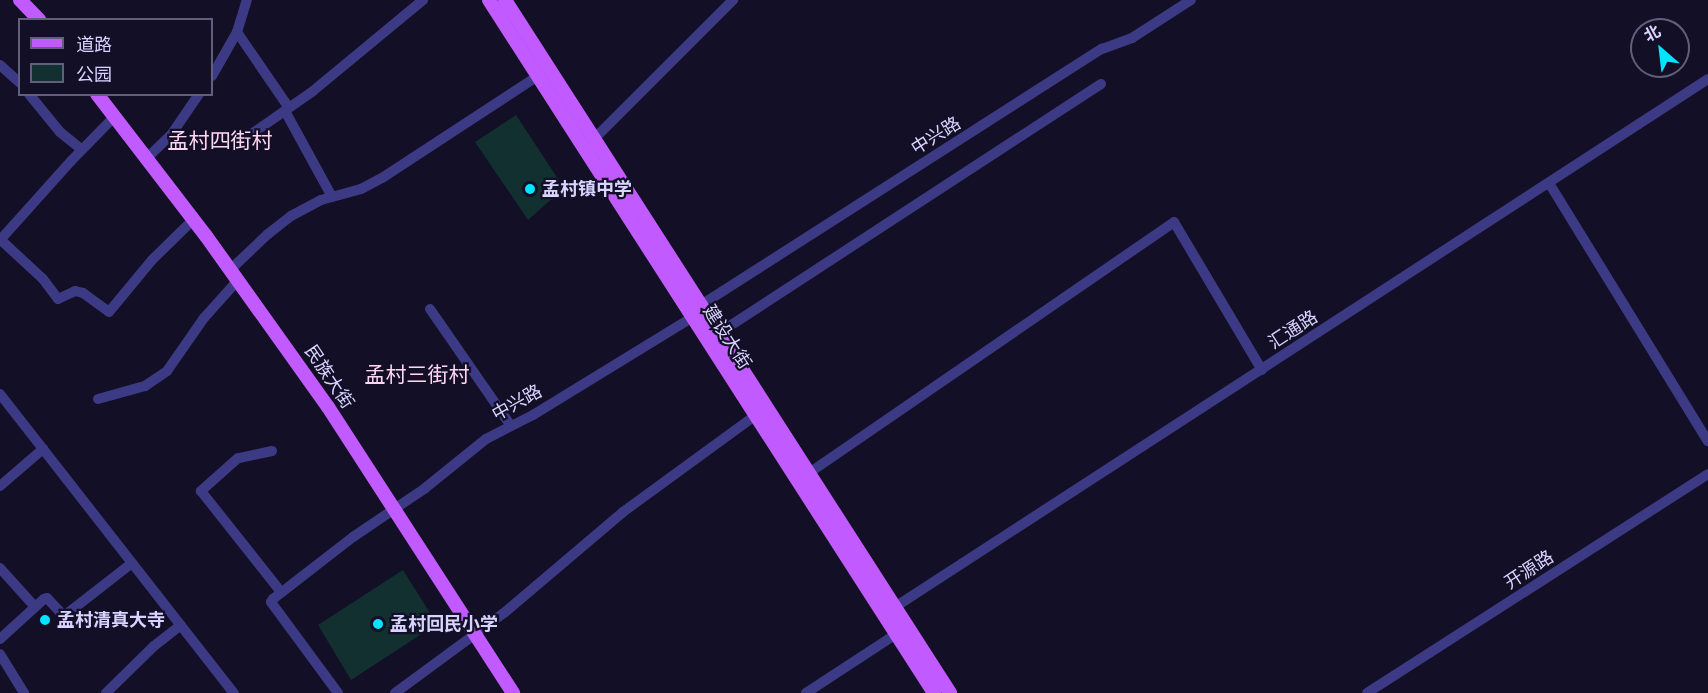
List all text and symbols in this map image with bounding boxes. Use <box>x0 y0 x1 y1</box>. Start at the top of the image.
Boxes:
legend <box>18 18 213 96</box>
north arrow <box>1630 18 1690 78</box>
text: 北 <box>1641 22 1663 45</box>
text: 道路 <box>76 35 112 55</box>
text: 公园 <box>76 65 112 85</box>
street label: 中兴路 <box>907 113 965 159</box>
district label: 孟村四街村 <box>168 128 272 154</box>
place label: 孟村镇中学 <box>542 178 632 200</box>
marker: 孟村镇中学 <box>523 182 537 196</box>
street label: 建设大街 <box>698 301 756 373</box>
street label: 汇通路 <box>1264 306 1322 354</box>
street label: 民族大街 <box>300 341 358 413</box>
district label: 孟村三街村 <box>365 362 469 388</box>
street label: 中兴路 <box>488 380 546 426</box>
street label: 开源路 <box>1500 546 1558 594</box>
place label: 孟村清真大寺 <box>57 609 165 631</box>
marker: 孟村清真大寺 <box>38 613 52 627</box>
place label: 孟村回民小学 <box>390 613 498 635</box>
marker: 孟村回民小学 <box>371 617 385 631</box>

